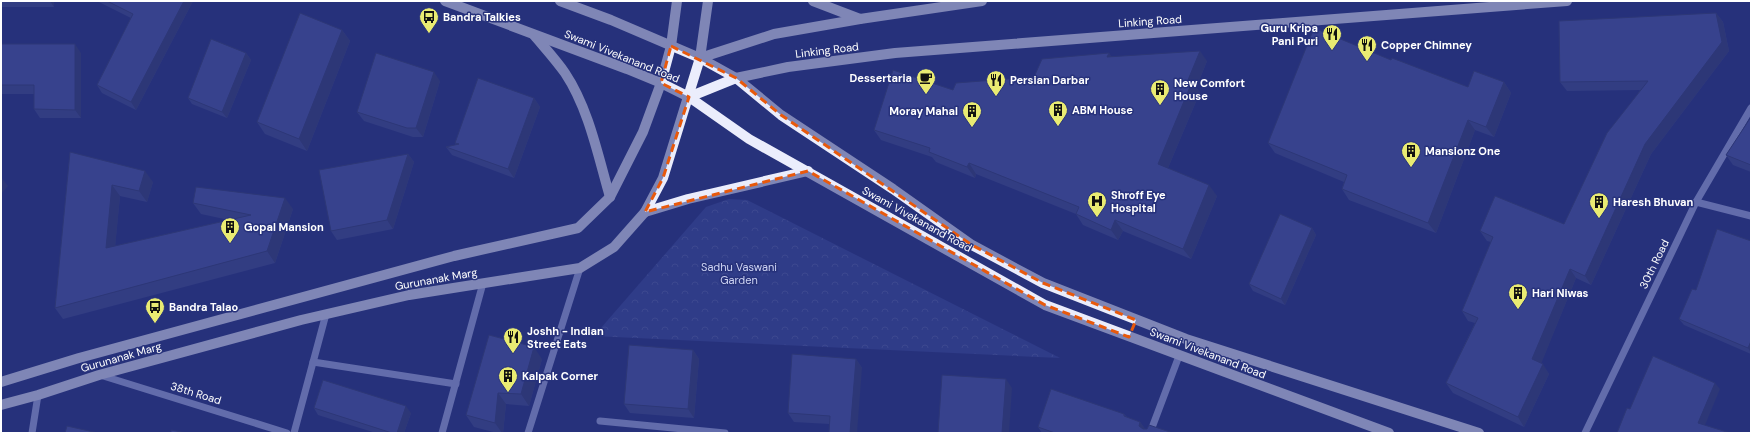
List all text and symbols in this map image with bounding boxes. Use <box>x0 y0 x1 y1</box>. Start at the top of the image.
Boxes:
bus stop icon: Bandra Talkies <box>418 6 440 34</box>
place label: Bandra Talkies <box>443 10 521 24</box>
street label: Linking Road <box>1118 12 1182 30</box>
place label: Guru Kripa Pani Puri <box>1260 21 1318 48</box>
restaurant icon: Guru Kripa Pani Puri <box>1321 23 1343 51</box>
street label: Swami Vivekanand Road <box>562 26 682 86</box>
restaurant icon: Copper Chimney <box>1356 34 1378 62</box>
place label: Copper Chimney <box>1381 38 1472 52</box>
street label: Linking Road <box>794 39 860 61</box>
cafe icon: Dessertaria <box>915 67 937 95</box>
restaurant icon: Persian Darbar <box>985 69 1007 97</box>
place label: Dessertaria <box>850 71 912 85</box>
place label: Persian Darbar <box>1010 73 1090 87</box>
place label: New Comfort House <box>1174 76 1245 103</box>
building icon: New Comfort House <box>1149 78 1171 106</box>
building icon: ABM House <box>1047 99 1069 127</box>
building icon: Moray Mahal <box>961 100 983 128</box>
place label: ABM House <box>1072 103 1133 117</box>
place label: Moray Mahal <box>889 104 958 118</box>
building icon: Mansionz One <box>1400 140 1422 168</box>
place label: Mansionz One <box>1425 144 1501 158</box>
street label: Swami Vivekanand Road <box>860 183 974 255</box>
place label: Shroff Eye Hospital <box>1111 188 1166 215</box>
hospital icon: Shroff Eye Hospital <box>1086 190 1108 218</box>
building icon: Haresh Bhuvan <box>1588 191 1610 219</box>
place label: Haresh Bhuvan <box>1613 195 1693 209</box>
building icon: Gopal Mansion <box>219 216 241 244</box>
place label: Gopal Mansion <box>244 220 324 234</box>
street label: 30th Road <box>1636 237 1672 291</box>
park label: Sadhu Vaswani Garden <box>701 260 777 287</box>
street label: Gurunanak Marg <box>394 265 478 293</box>
building icon: Hari Niwas <box>1507 282 1529 310</box>
place label: Hari Niwas <box>1532 286 1589 300</box>
bus stop icon: Bandra Talao <box>144 296 166 324</box>
place label: Bandra Talao <box>169 300 238 314</box>
place label: Joshh - Indian Street Eats <box>527 324 604 351</box>
street label: Swami Vivekanand Road <box>1148 324 1268 382</box>
restaurant icon: Joshh - Indian Street Eats <box>502 326 524 354</box>
street label: Gurunanak Marg <box>79 339 163 375</box>
building icon: Kalpak Corner <box>497 365 519 393</box>
place label: Kalpak Corner <box>522 369 598 383</box>
street label: 38th Road <box>169 379 223 407</box>

